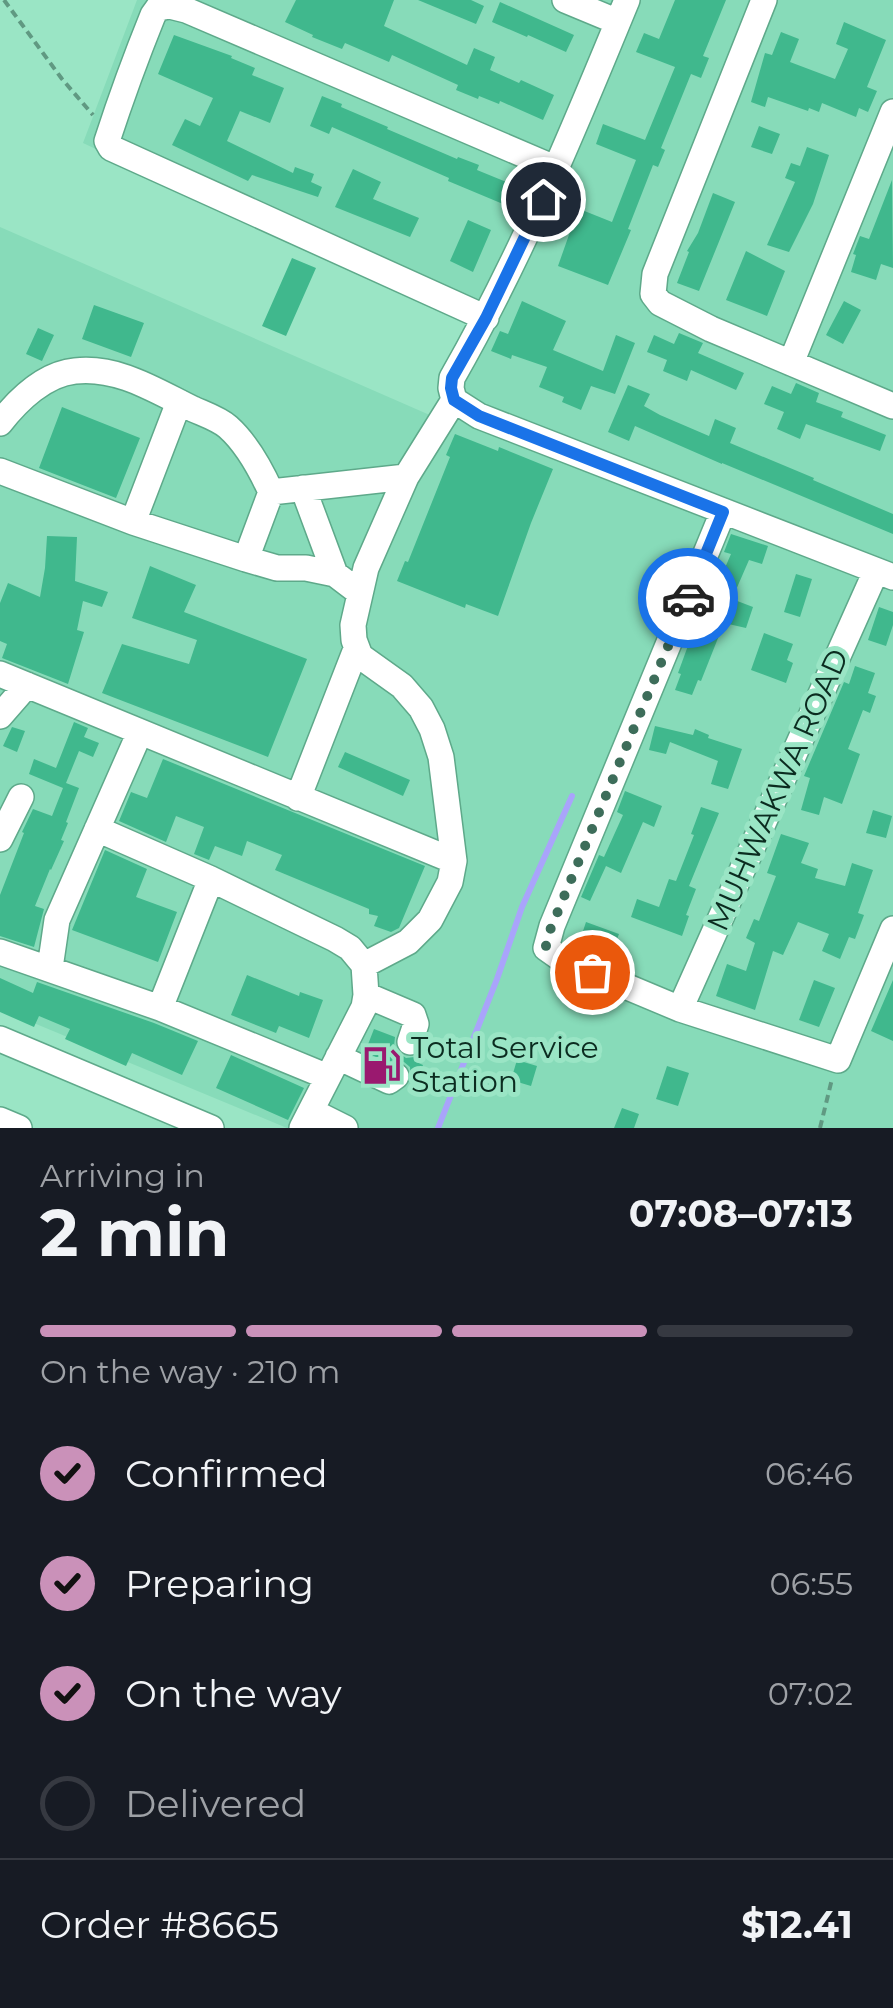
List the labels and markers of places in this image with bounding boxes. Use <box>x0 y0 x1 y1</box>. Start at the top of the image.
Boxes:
pin <box>501 157 586 242</box>
pin <box>550 930 635 1015</box>
place label: Total Service Station <box>411 1029 599 1100</box>
fuel station icon: Total Service Station <box>360 1044 402 1086</box>

